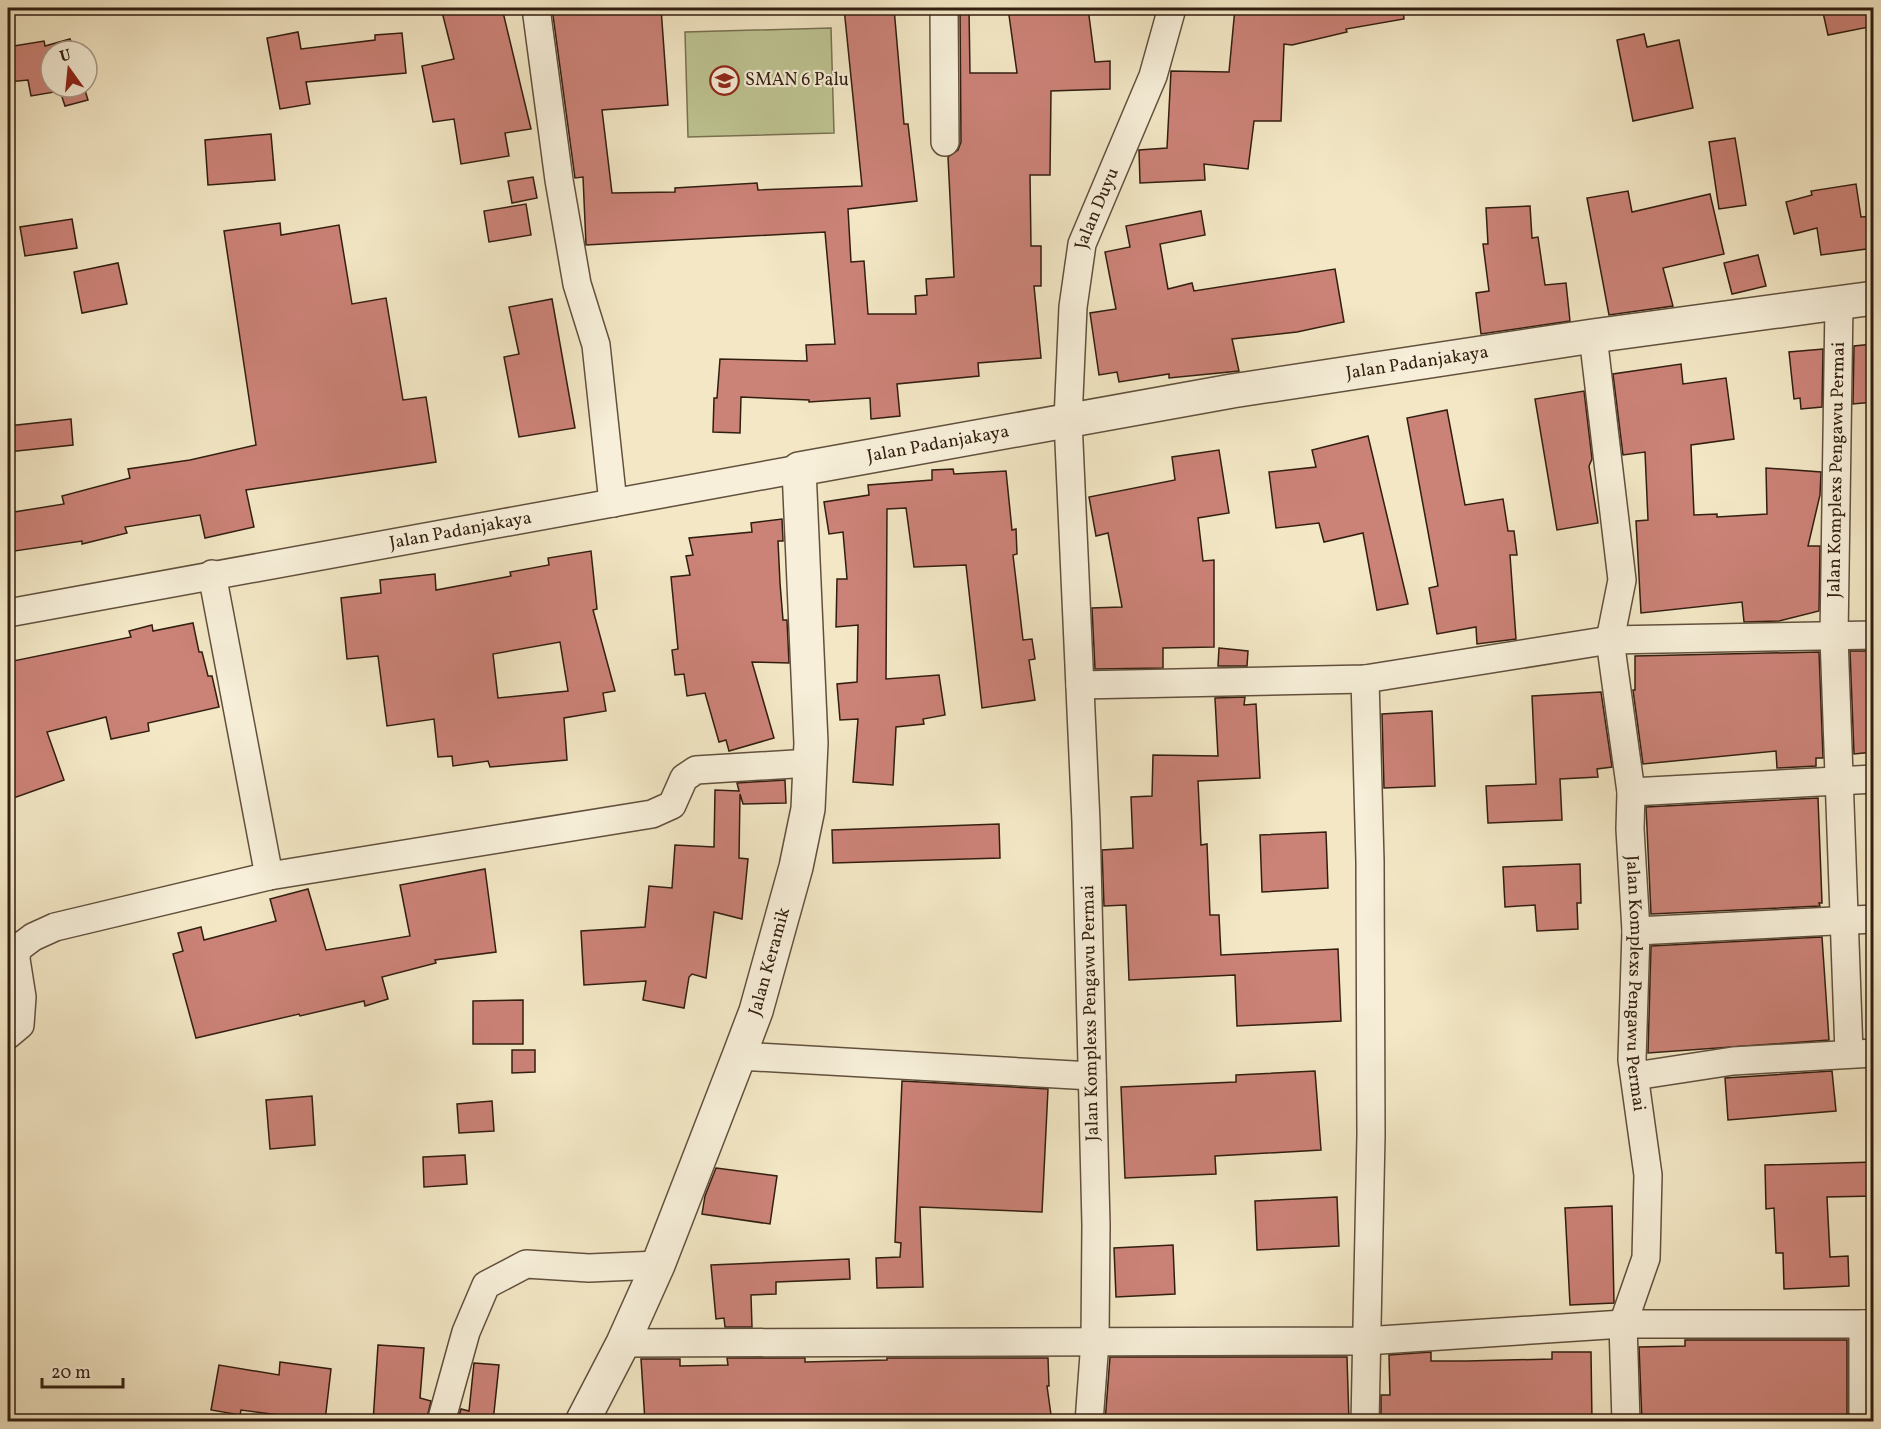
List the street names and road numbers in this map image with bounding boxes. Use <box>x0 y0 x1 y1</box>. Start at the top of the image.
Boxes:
street label: Jalan Duyu <box>1069 164 1125 250</box>
street label: Jalan Padanjakaya <box>1344 340 1490 386</box>
street label: Jalan Komplexs Pengawu Permai <box>1822 342 1852 598</box>
street label: Jalan Padanjakaya <box>865 419 1011 469</box>
street label: Jalan Padanjakaya <box>387 505 534 556</box>
street label: Jalan Komplexs Pengawu Permai <box>1619 855 1652 1113</box>
street label: Jalan Komplexs Pengawu Permai <box>1076 885 1106 1141</box>
street label: Jalan Keramik <box>743 904 797 1020</box>

